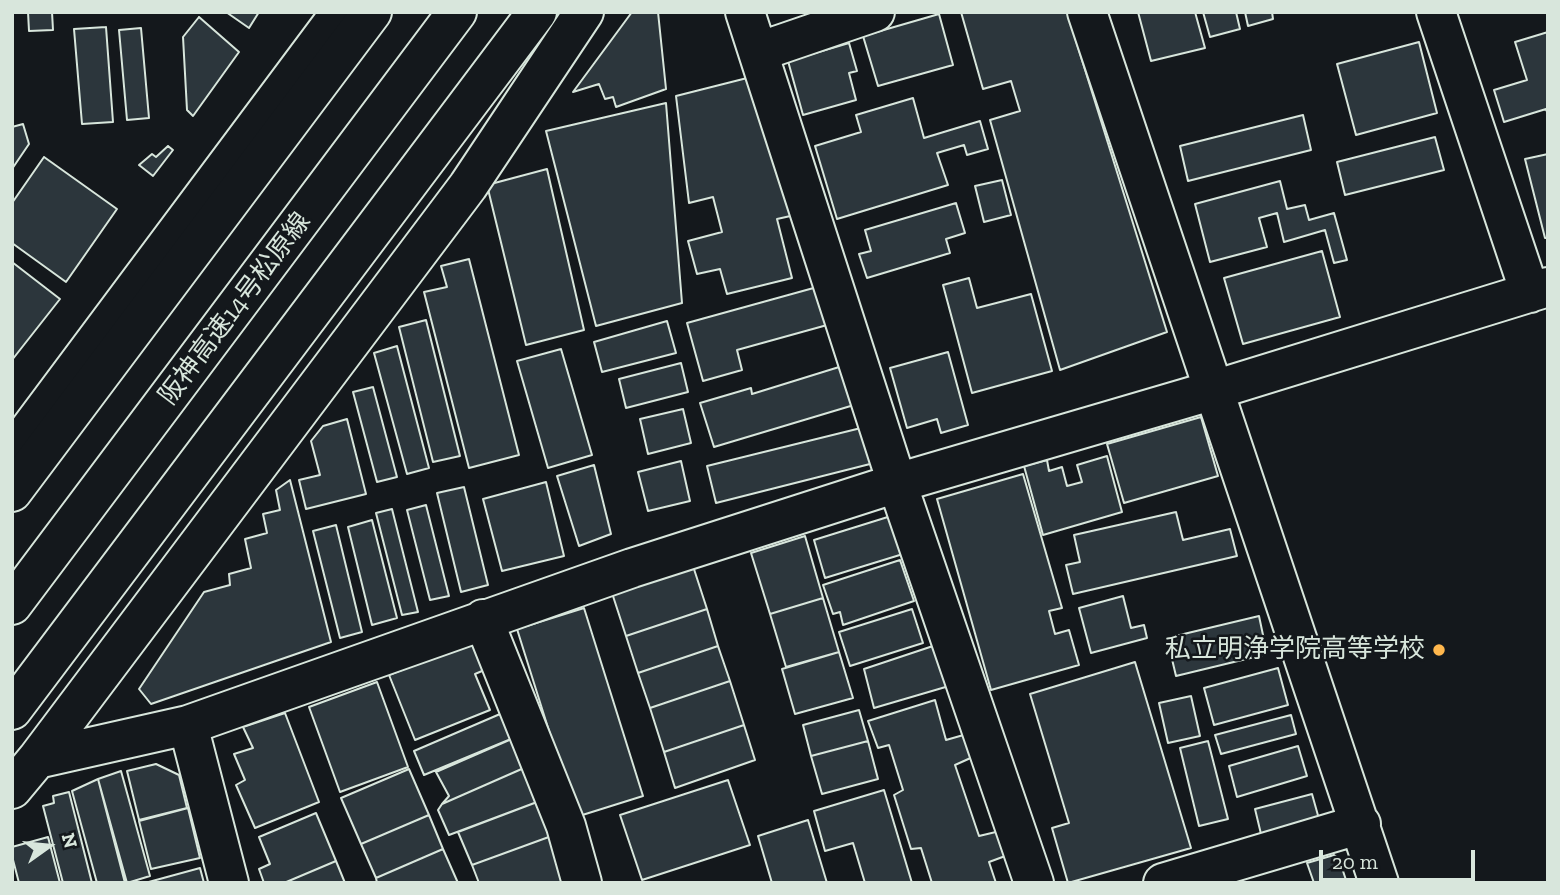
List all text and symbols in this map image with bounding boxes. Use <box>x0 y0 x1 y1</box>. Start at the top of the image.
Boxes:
street label: 阪神高速14号松原線 <box>153 207 317 411</box>
place label: 私立明浄学院高等学校 <box>1165 634 1425 666</box>
marker: 私立明浄学院高等学校 <box>1431 642 1447 658</box>
north arrow <box>14 811 84 881</box>
text: N <box>57 830 83 850</box>
scale bar <box>1322 836 1478 880</box>
text: 20 m <box>1332 849 1378 874</box>

